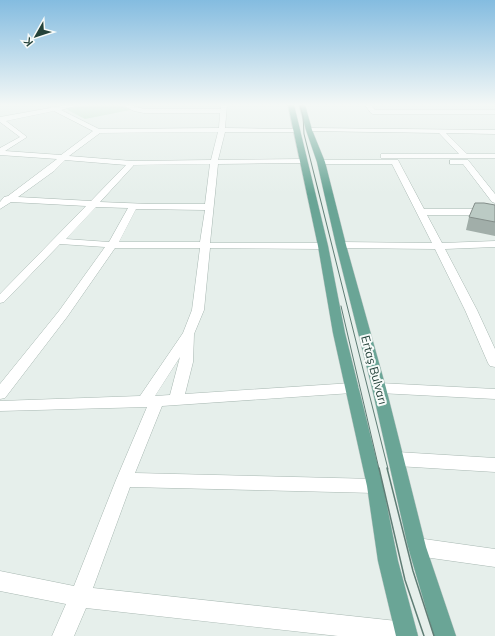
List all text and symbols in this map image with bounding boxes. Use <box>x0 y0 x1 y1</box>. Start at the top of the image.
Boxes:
north arrow <box>16 16 56 56</box>
text: K <box>20 35 36 50</box>
street label: Ertaş Bulvarı <box>358 334 391 406</box>

